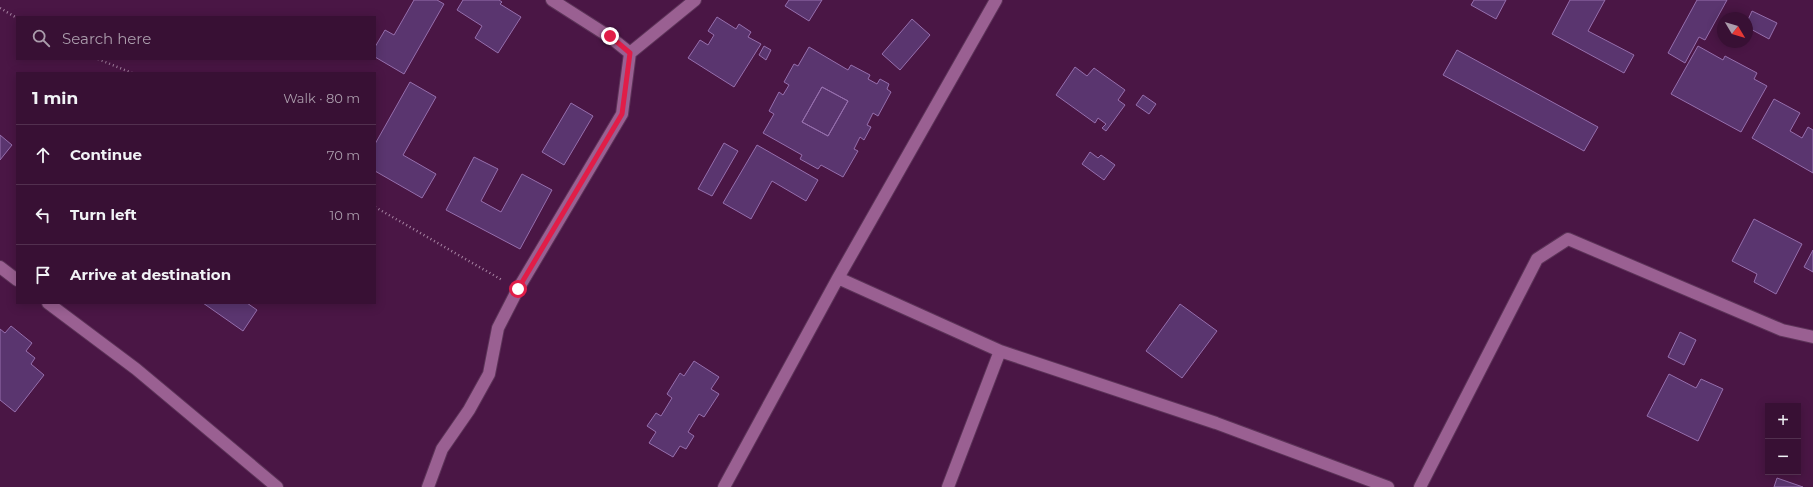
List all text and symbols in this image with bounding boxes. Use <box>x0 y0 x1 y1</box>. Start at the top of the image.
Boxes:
north arrow <box>1717 12 1753 48</box>
search box <box>16 16 376 60</box>
icon: search <box>30 27 52 49</box>
route end <box>601 27 619 45</box>
text: Search here <box>62 29 151 48</box>
text: 1 min <box>32 88 78 108</box>
text: Walk · 80 m <box>283 90 360 106</box>
icon: ahead <box>32 144 54 166</box>
text: Continue <box>70 145 142 164</box>
text: 70 m <box>327 147 360 163</box>
icon: left <box>32 204 54 226</box>
text: Turn left <box>70 205 137 224</box>
text: 10 m <box>330 207 360 223</box>
icon: arrive <box>32 264 54 286</box>
text: Arrive at destination <box>70 265 231 284</box>
route start <box>509 280 527 298</box>
map controls <box>1765 403 1801 475</box>
button: + <box>1765 403 1801 439</box>
button: − <box>1765 439 1801 475</box>

